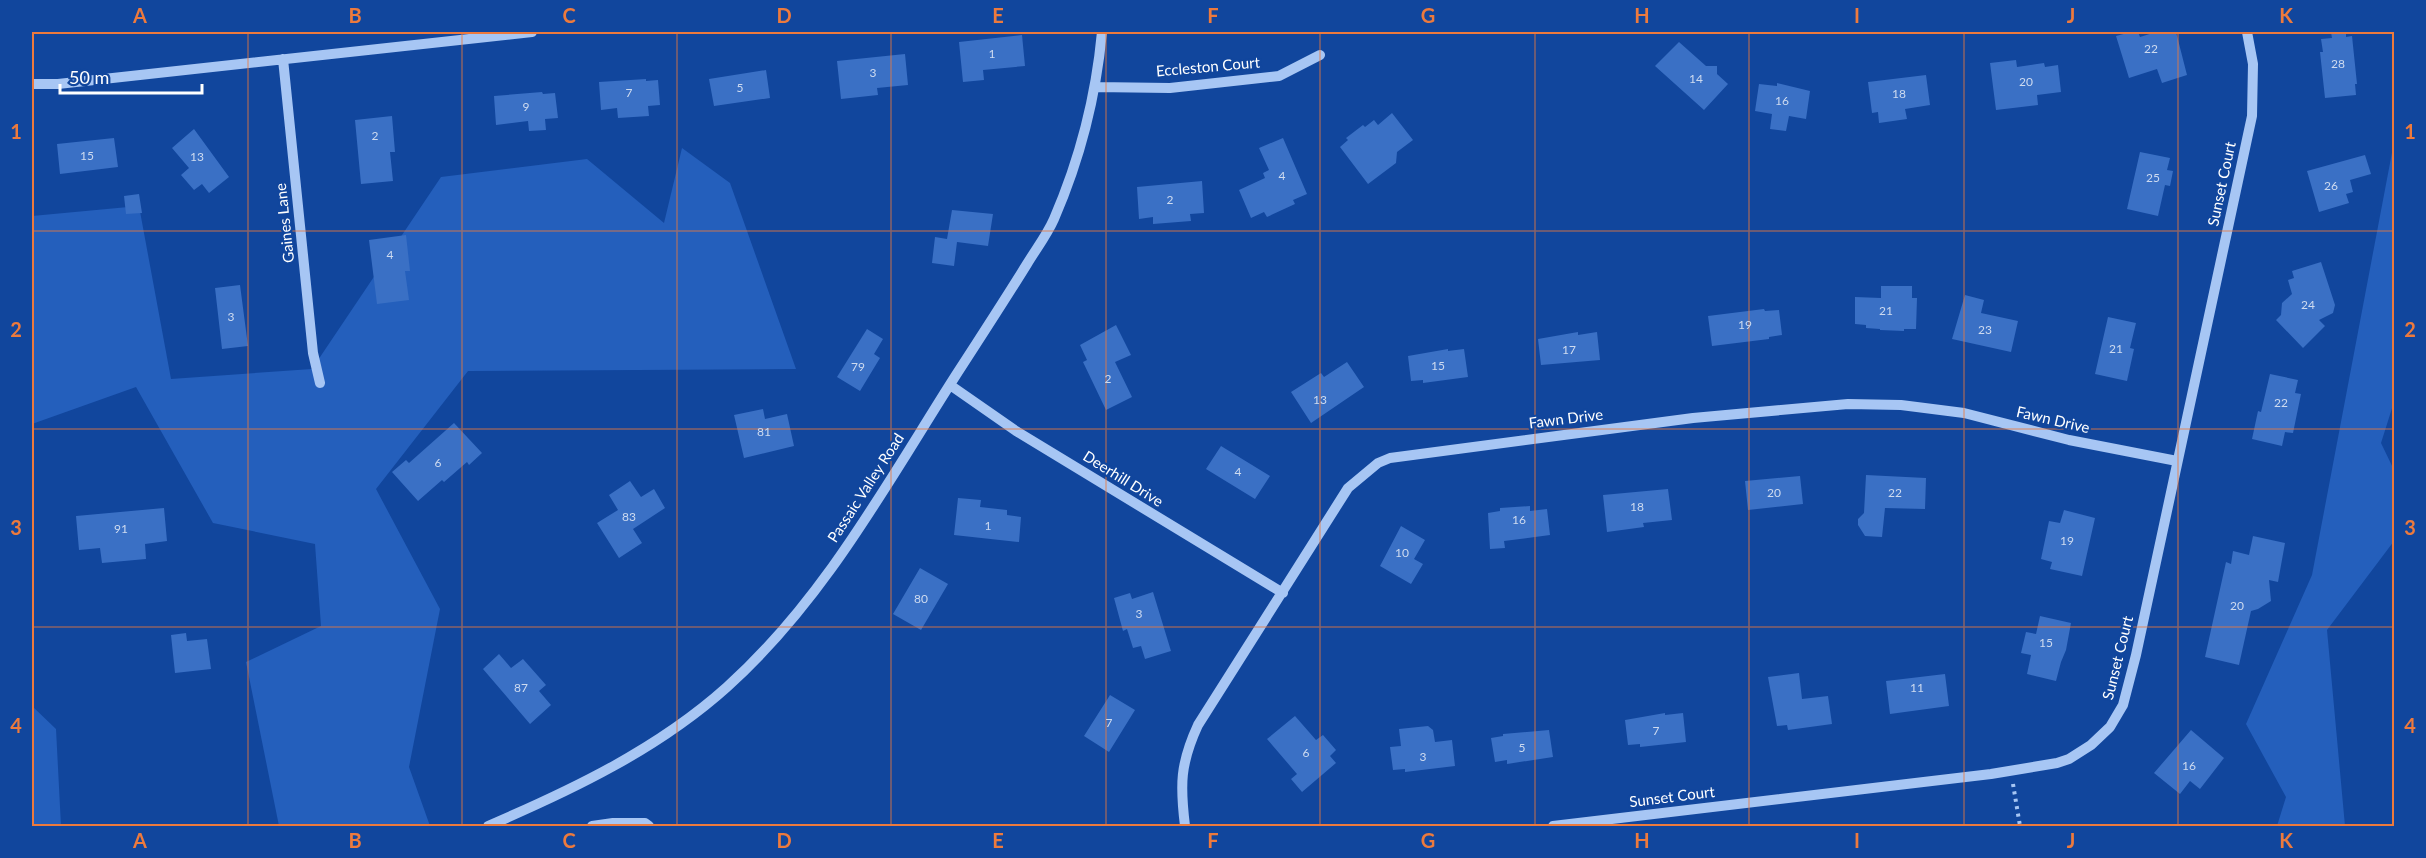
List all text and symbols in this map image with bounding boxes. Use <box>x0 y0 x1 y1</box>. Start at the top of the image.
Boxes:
text: A <box>132 3 147 27</box>
text: B <box>348 3 362 27</box>
text: C <box>562 3 576 27</box>
text: D <box>776 3 792 27</box>
text: E <box>992 3 1004 27</box>
text: F <box>1207 3 1219 27</box>
text: G <box>1421 3 1435 27</box>
text: H <box>1634 3 1650 27</box>
text: I <box>1854 3 1860 27</box>
text: J <box>2067 3 2075 27</box>
text: K <box>2279 3 2293 27</box>
house number: 22 <box>2144 41 2158 56</box>
house number: 1 <box>989 46 996 61</box>
street label: Eccleston Court <box>1155 52 1261 80</box>
house number: 28 <box>2331 56 2345 71</box>
scale bar <box>60 57 202 95</box>
house number: 3 <box>870 65 877 80</box>
text: 50 m <box>69 66 109 88</box>
house number: 14 <box>1689 71 1703 86</box>
house number: 20 <box>2019 74 2033 89</box>
house number: 5 <box>737 80 744 95</box>
house number: 7 <box>626 85 633 100</box>
house number: 18 <box>1892 86 1906 101</box>
house number: 16 <box>1775 93 1789 108</box>
house number: 9 <box>523 99 530 114</box>
text: 1 <box>10 119 22 143</box>
text: 1 <box>2404 119 2416 143</box>
house number: 2 <box>372 128 379 143</box>
street label: Sunset Court <box>2203 139 2239 228</box>
house number: 15 <box>80 148 94 163</box>
house number: 13 <box>190 149 204 164</box>
house number: 4 <box>1279 168 1286 183</box>
house number: 25 <box>2146 170 2160 185</box>
house number: 26 <box>2324 178 2338 193</box>
street label: Gaines Lane <box>271 182 297 264</box>
house number: 2 <box>1167 192 1174 207</box>
house number: 4 <box>387 247 394 262</box>
house number: 24 <box>2301 297 2315 312</box>
house number: 21 <box>1879 303 1893 318</box>
house number: 3 <box>228 309 235 324</box>
text: 2 <box>10 317 22 341</box>
house number: 19 <box>1738 317 1752 332</box>
text: 2 <box>2404 317 2416 341</box>
house number: 23 <box>1978 322 1992 337</box>
house number: 21 <box>2109 341 2123 356</box>
house number: 17 <box>1562 342 1576 357</box>
house number: 15 <box>1431 358 1445 373</box>
house number: 79 <box>851 359 865 374</box>
house number: 2 <box>1105 371 1112 386</box>
house number: 13 <box>1313 392 1327 407</box>
house number: 22 <box>2274 395 2288 410</box>
street label: Fawn Drive <box>2015 402 2092 436</box>
street label: Fawn Drive <box>1528 405 1604 431</box>
house number: 81 <box>757 424 771 439</box>
street label: Passaic Valley Road <box>823 429 907 545</box>
street label: Deerhill Drive <box>1080 446 1167 510</box>
house number: 6 <box>435 455 442 470</box>
house number: 4 <box>1235 464 1242 479</box>
house number: 20 <box>1767 485 1781 500</box>
house number: 22 <box>1888 485 1902 500</box>
house number: 18 <box>1630 499 1644 514</box>
house number: 83 <box>622 509 636 524</box>
house number: 16 <box>1512 512 1526 527</box>
text: 3 <box>10 515 22 539</box>
text: 3 <box>2404 515 2416 539</box>
house number: 1 <box>985 518 992 533</box>
house number: 91 <box>114 521 128 536</box>
house number: 19 <box>2060 533 2074 548</box>
house number: 10 <box>1395 545 1409 560</box>
house number: 80 <box>914 591 928 606</box>
house number: 20 <box>2230 598 2244 613</box>
house number: 3 <box>1136 606 1143 621</box>
street label: Sunset Court <box>2098 613 2136 702</box>
house number: 15 <box>2039 635 2053 650</box>
house number: 87 <box>514 680 528 695</box>
house number: 11 <box>1910 680 1924 695</box>
text: 4 <box>10 713 22 737</box>
text: 4 <box>2404 713 2416 737</box>
house number: 7 <box>1106 715 1113 730</box>
house number: 7 <box>1653 723 1660 738</box>
house number: 5 <box>1519 740 1526 755</box>
house number: 6 <box>1303 745 1310 760</box>
house number: 3 <box>1420 749 1427 764</box>
house number: 16 <box>2182 758 2196 773</box>
street label: Sunset Court <box>1628 782 1716 810</box>
text: A <box>132 828 147 852</box>
text: B <box>348 828 362 852</box>
text: C <box>562 828 576 852</box>
text: D <box>776 828 792 852</box>
text: E <box>992 828 1004 852</box>
text: F <box>1207 828 1219 852</box>
text: G <box>1421 828 1435 852</box>
text: H <box>1634 828 1650 852</box>
text: I <box>1854 828 1860 852</box>
text: J <box>2067 828 2075 852</box>
text: K <box>2279 828 2293 852</box>

